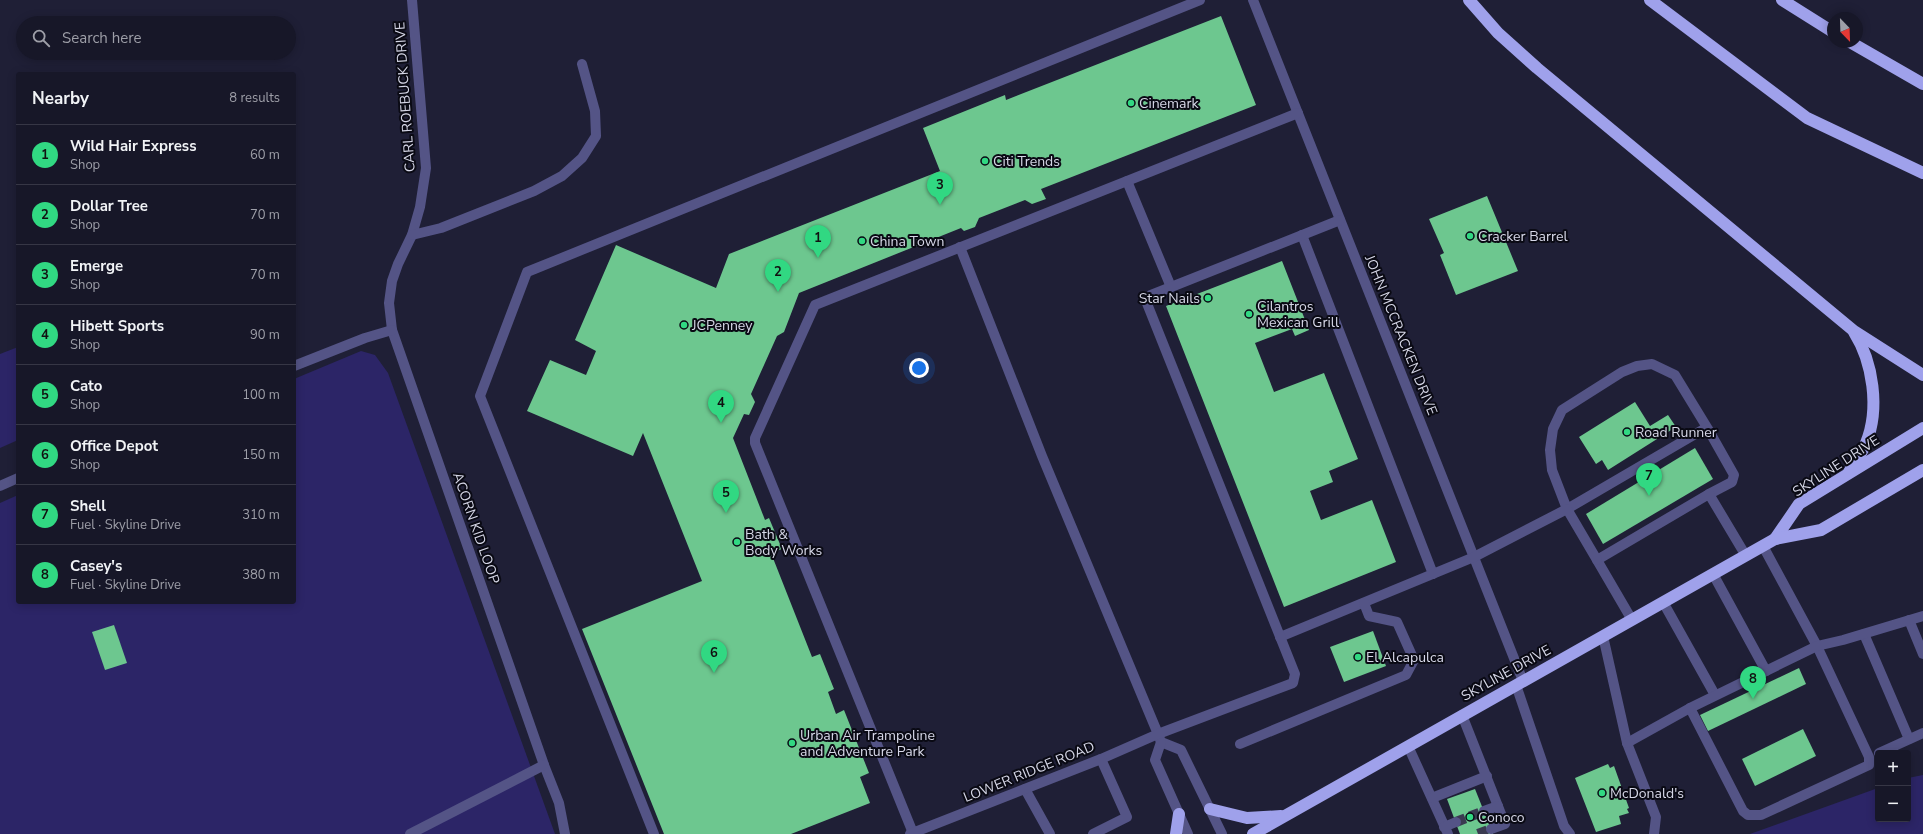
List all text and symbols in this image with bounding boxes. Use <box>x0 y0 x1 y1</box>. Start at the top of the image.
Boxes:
north arrow <box>1827 12 1863 48</box>
search box <box>16 16 296 60</box>
street label: CARL ROEBUCK DRIVE <box>390 21 420 173</box>
icon: search <box>30 27 52 49</box>
text: Search here <box>62 28 142 48</box>
text: Nearby <box>32 87 89 110</box>
text: 8 results <box>229 89 280 107</box>
place label: Cinemark <box>1139 94 1199 113</box>
marker: Cinemark <box>1126 98 1136 108</box>
text: Wild Hair Express <box>70 136 197 156</box>
text: 1 <box>41 146 49 164</box>
text: 60 m <box>250 146 280 164</box>
place label: Citi Trends <box>993 152 1060 171</box>
text: Shop <box>70 156 100 174</box>
marker: Citi Trends <box>980 156 990 166</box>
pin: 3 <box>927 172 953 205</box>
text: Dollar Tree <box>70 196 148 216</box>
text: 2 <box>41 206 49 224</box>
text: 70 m <box>250 206 280 224</box>
text: Shop <box>70 216 100 234</box>
pin: 1 <box>805 225 831 258</box>
place label: Cracker Barrel <box>1478 227 1568 246</box>
marker: Cracker Barrel <box>1465 231 1475 241</box>
place label: China Town <box>870 232 944 251</box>
marker: China Town <box>857 236 867 246</box>
street label: JOHN MCCRACKEN DRIVE <box>1360 251 1442 418</box>
text: Emerge <box>70 256 123 276</box>
pin: 2 <box>765 259 791 292</box>
text: 3 <box>41 266 49 284</box>
text: 70 m <box>250 266 280 284</box>
text: Shop <box>70 276 100 294</box>
place label: Star Nails <box>1139 289 1200 308</box>
marker: Star Nails <box>1203 293 1213 303</box>
place label: Cilantros Mexican Grill <box>1257 297 1340 332</box>
marker: Cilantros Mexican Grill <box>1244 309 1254 319</box>
text: Hibett Sports <box>70 316 164 336</box>
place label: JCPenney <box>691 316 753 335</box>
marker: JCPenney <box>679 320 689 330</box>
text: 4 <box>41 326 49 344</box>
text: 90 m <box>250 326 280 344</box>
text: Shop <box>70 336 100 354</box>
your location <box>909 358 929 378</box>
text: Cato <box>70 376 102 396</box>
text: 5 <box>41 386 49 404</box>
text: 100 m <box>242 386 280 404</box>
pin: 4 <box>708 390 734 423</box>
text: Shop <box>70 396 100 414</box>
place label: Road Runner <box>1635 423 1717 442</box>
marker: Road Runner <box>1622 427 1632 437</box>
street label: SKYLINE DRIVE <box>1789 431 1883 501</box>
text: Office Depot <box>70 436 158 456</box>
text: 6 <box>41 446 49 464</box>
text: 150 m <box>242 446 280 464</box>
text: Shop <box>70 456 100 474</box>
pin: 7 <box>1636 463 1662 496</box>
street label: ACORN KID LOOP <box>448 470 504 587</box>
pin: 5 <box>713 480 739 513</box>
text: Shell <box>70 496 106 516</box>
text: 7 <box>41 506 49 524</box>
text: 310 m <box>242 506 280 524</box>
text: Fuel · Skyline Drive <box>70 516 181 534</box>
place label: Bath & Body Works <box>745 525 822 560</box>
marker: Bath & Body Works <box>732 537 742 547</box>
text: Casey's <box>70 556 122 576</box>
text: 8 <box>41 566 49 584</box>
text: 380 m <box>242 566 280 584</box>
text: Fuel · Skyline Drive <box>70 576 181 594</box>
pin: 6 <box>701 640 727 673</box>
street label: SKYLINE DRIVE <box>1458 640 1554 706</box>
place label: El Alcapulca <box>1366 648 1444 667</box>
marker: El Alcapulca <box>1353 652 1363 662</box>
pin: 8 <box>1740 666 1766 699</box>
place label: Urban Air Trampoline and Adventure Park <box>800 726 935 761</box>
street label: LOWER RIDGE ROAD <box>961 737 1097 807</box>
marker: Urban Air Trampoline and Adventure Park <box>787 738 797 748</box>
map controls <box>1875 750 1911 822</box>
button: + <box>1875 750 1911 786</box>
place label: McDonald's <box>1610 784 1684 803</box>
button: − <box>1875 786 1911 822</box>
marker: McDonald's <box>1597 788 1607 798</box>
place label: Conoco <box>1478 808 1525 827</box>
marker: Conoco <box>1465 812 1475 822</box>

